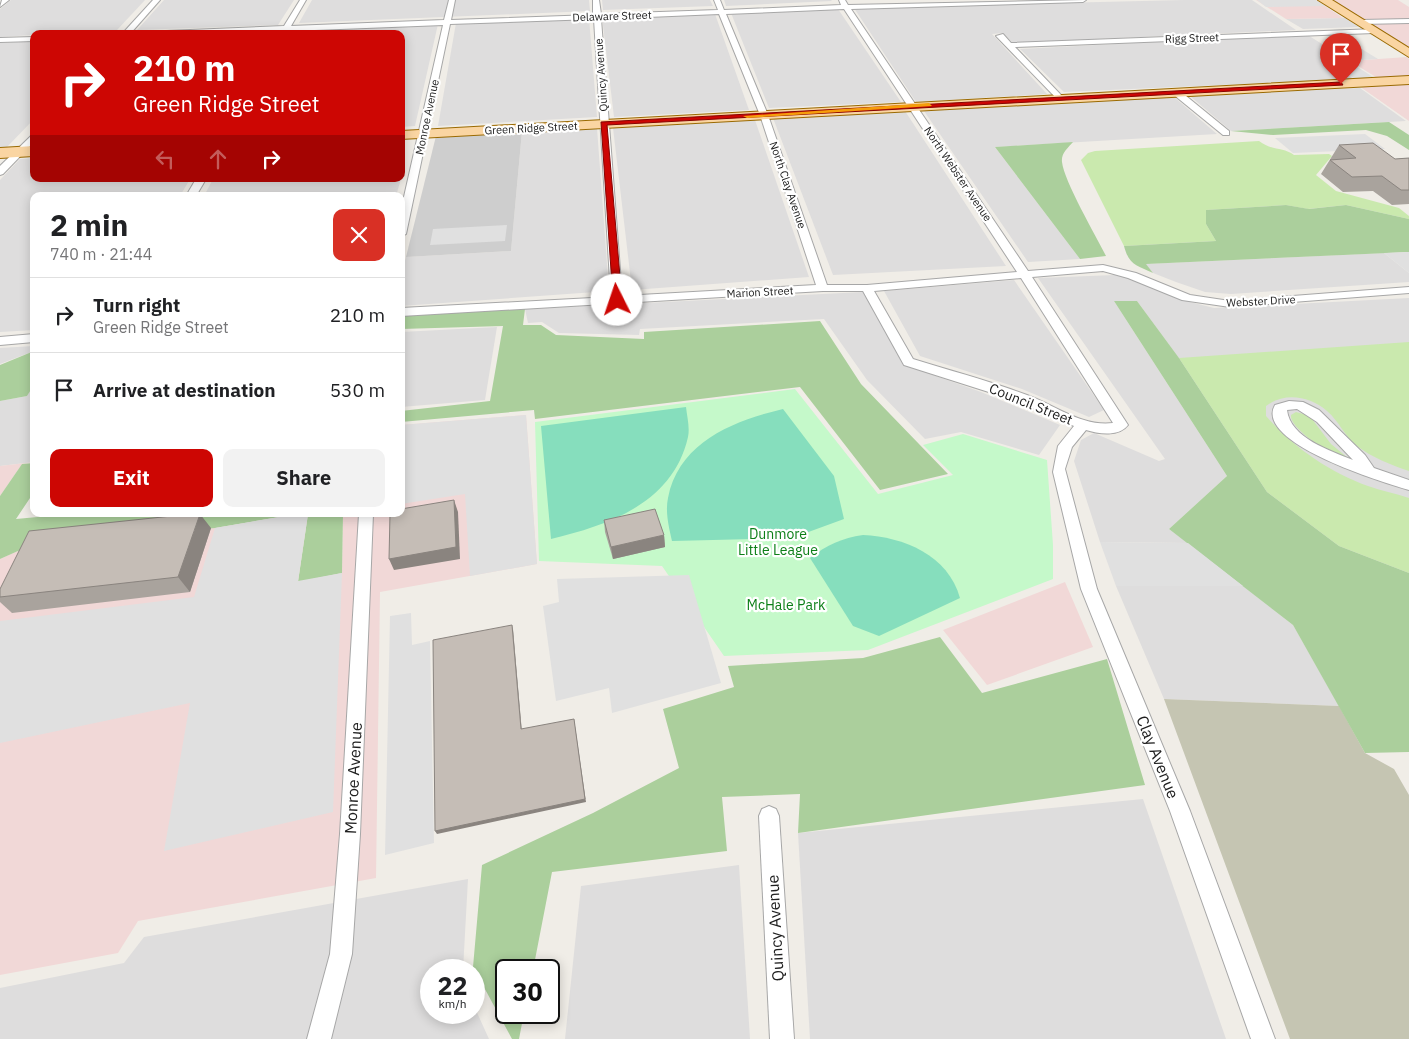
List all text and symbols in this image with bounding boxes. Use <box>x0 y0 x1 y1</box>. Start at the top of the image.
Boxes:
street label: Delaware Street <box>572 8 652 24</box>
street label: Rigg Street <box>1165 30 1219 46</box>
pin <box>1320 33 1362 84</box>
street label: Quincy Avenue <box>591 38 611 112</box>
icon: arrive <box>1327 40 1355 68</box>
text: 210 m <box>133 45 236 91</box>
icon: right <box>50 50 115 115</box>
street label: Monroe Avenue <box>412 78 442 156</box>
text: Green Ridge Street <box>133 89 320 118</box>
street label: Green Ridge Street <box>484 119 578 137</box>
street label: North Webster Avenue <box>921 124 995 224</box>
street label: North Clay Avenue <box>767 140 809 230</box>
icon: left <box>151 145 179 173</box>
icon: ahead <box>204 145 232 173</box>
icon: right <box>257 145 285 173</box>
text: 2 min <box>50 205 128 244</box>
button: close <box>333 209 385 261</box>
text: 740 m · 21:44 <box>50 244 152 264</box>
position arrow <box>590 273 642 325</box>
street label: Marion Street <box>726 283 794 301</box>
street label: Webster Drive <box>1226 292 1296 310</box>
text: Turn right <box>93 293 180 317</box>
icon: right <box>50 301 78 329</box>
text: 210 m <box>330 303 385 327</box>
text: Green Ridge Street <box>93 317 229 337</box>
icon: arrive <box>50 376 78 404</box>
text: Arrive at destination <box>93 378 276 402</box>
text: 530 m <box>330 378 385 402</box>
street label: Council Street <box>987 379 1075 429</box>
button: Exit <box>50 449 213 507</box>
button: Share <box>223 449 385 507</box>
park label: Dunmore Little League <box>738 525 818 559</box>
park label: McHale Park <box>747 596 826 614</box>
street label: Clay Avenue <box>1132 712 1184 802</box>
street label: Monroe Avenue <box>340 721 366 834</box>
street label: Quincy Avenue <box>762 874 788 982</box>
speed limit sign: 30 <box>495 959 560 1024</box>
text: 22 <box>437 969 468 1002</box>
text: km/h <box>438 996 467 1011</box>

